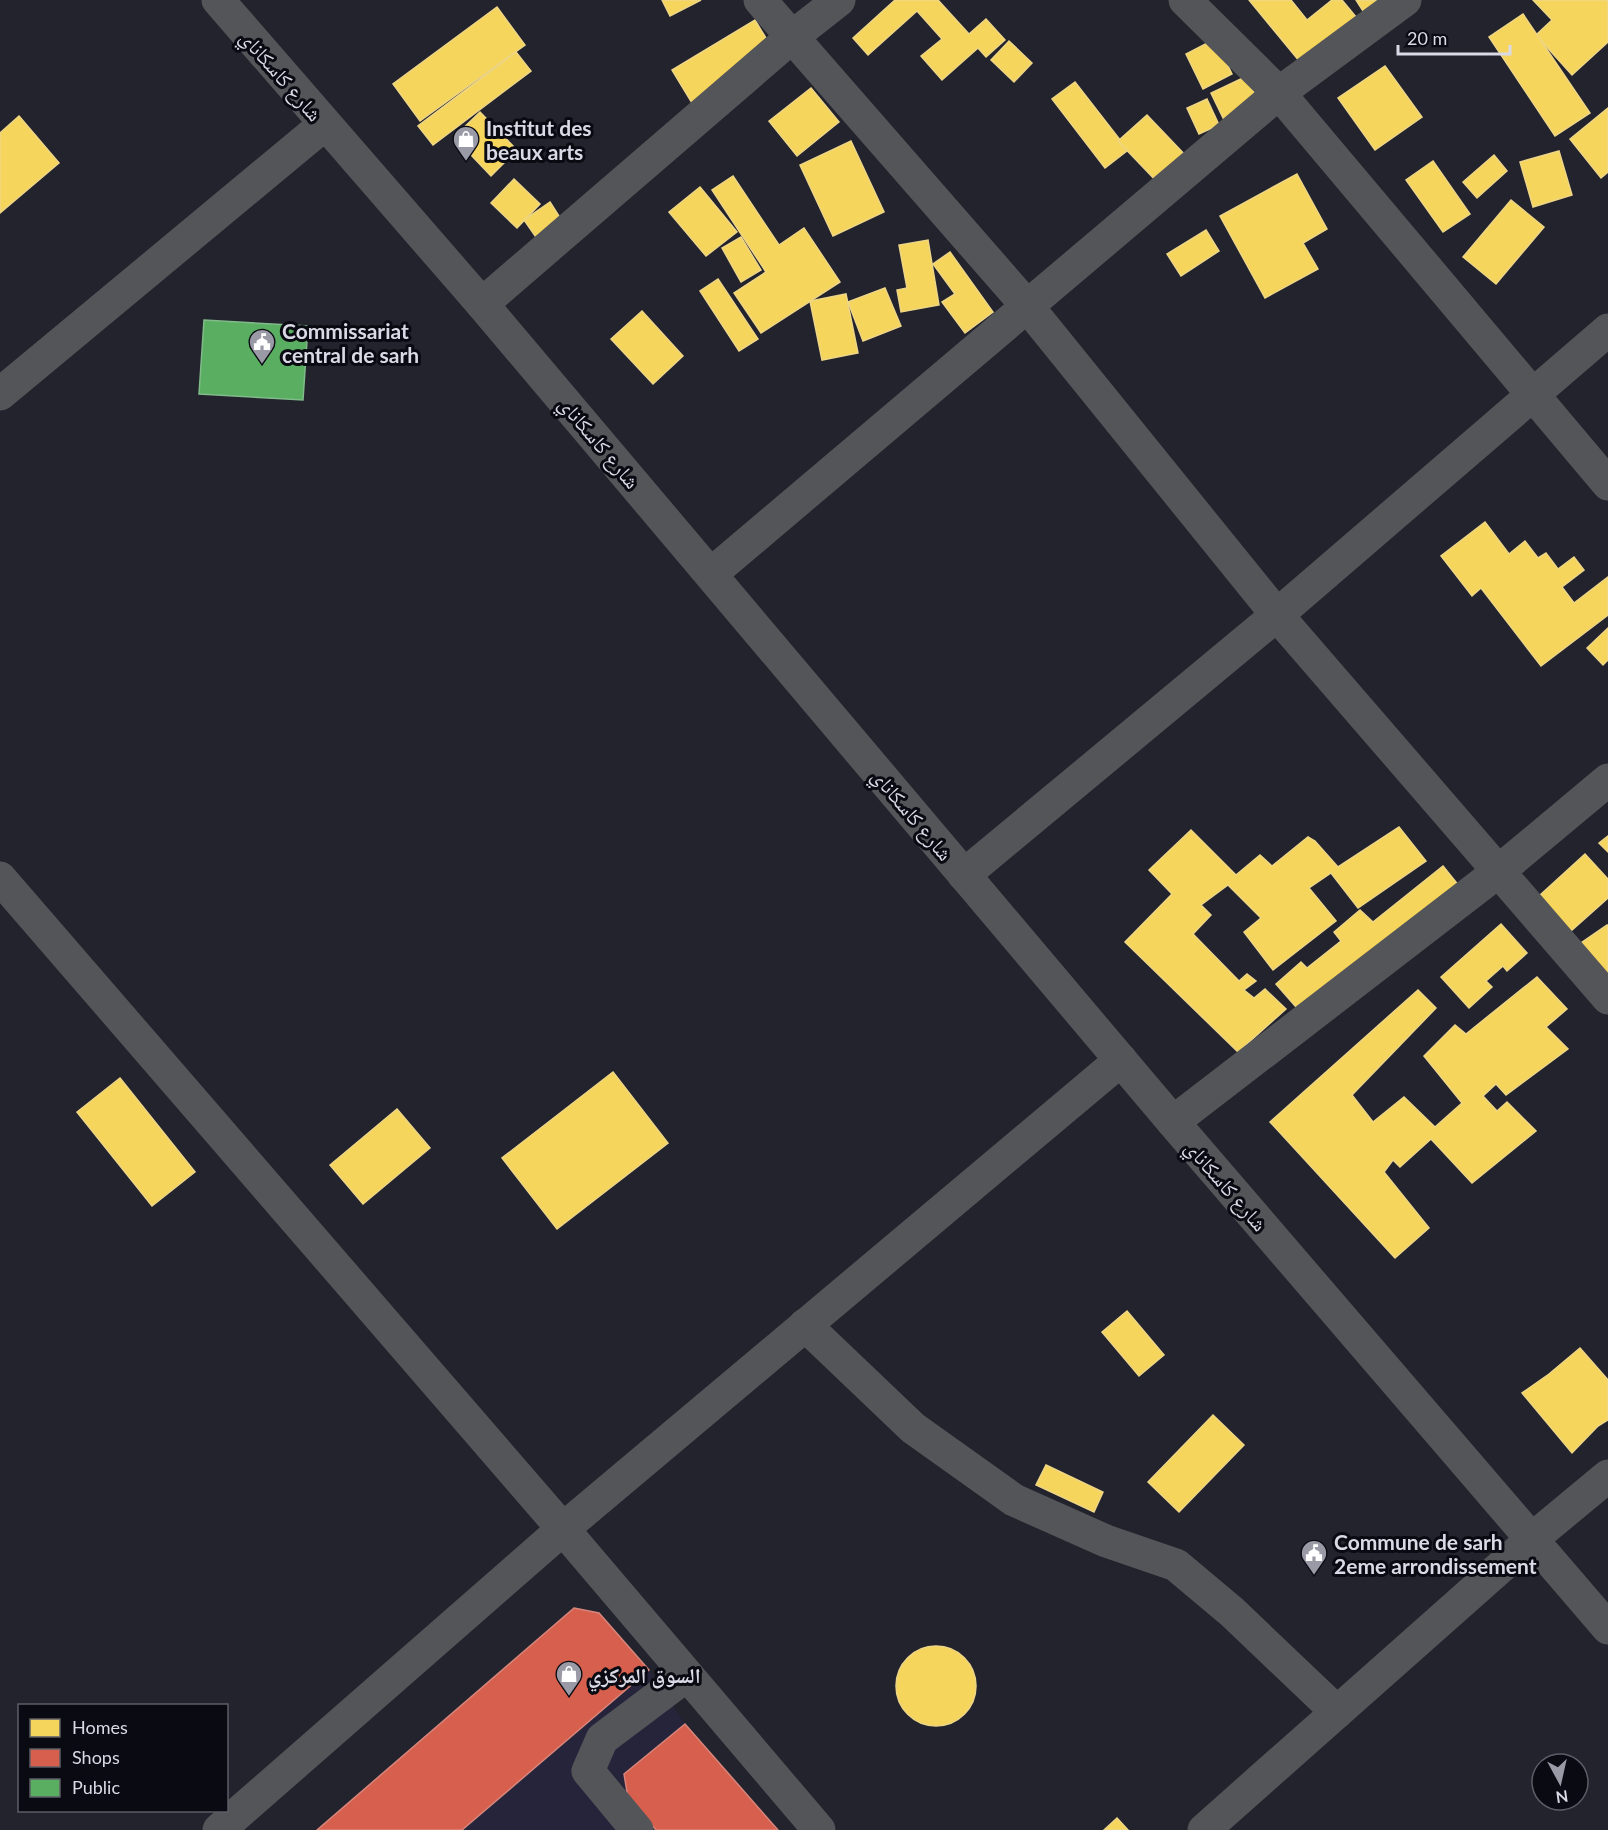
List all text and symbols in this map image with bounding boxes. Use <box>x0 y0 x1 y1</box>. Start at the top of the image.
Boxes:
scale bar <box>1398 18 1510 56</box>
street label: شارع كاسكاناي <box>232 24 328 129</box>
text: 20 m <box>1407 27 1447 49</box>
place label: Institut des beaux arts <box>486 115 592 164</box>
shop icon: Institut des beaux arts <box>451 124 481 162</box>
place label: Commissariat central de sarh <box>282 318 419 367</box>
public building icon: Commissariat central de sarh <box>247 327 277 365</box>
street label: شارع كاسكاناي <box>550 391 646 496</box>
street label: شارع كاسكاناي <box>863 763 959 868</box>
street label: شارع كاسكاناي <box>1177 1134 1273 1239</box>
place label: Commune de sarh 2eme arrondissement <box>1334 1529 1537 1578</box>
public building icon: Commune de sarh 2eme arrondissement <box>1299 1538 1329 1576</box>
shop icon: السوق المركزي <box>554 1659 584 1697</box>
place label: السوق المركزي <box>588 1662 701 1692</box>
legend <box>18 1704 228 1812</box>
text: Homes <box>72 1716 128 1738</box>
text: Shops <box>72 1746 120 1768</box>
north arrow <box>1530 1752 1590 1812</box>
text: Public <box>72 1776 120 1798</box>
text: N <box>1555 1787 1570 1808</box>

